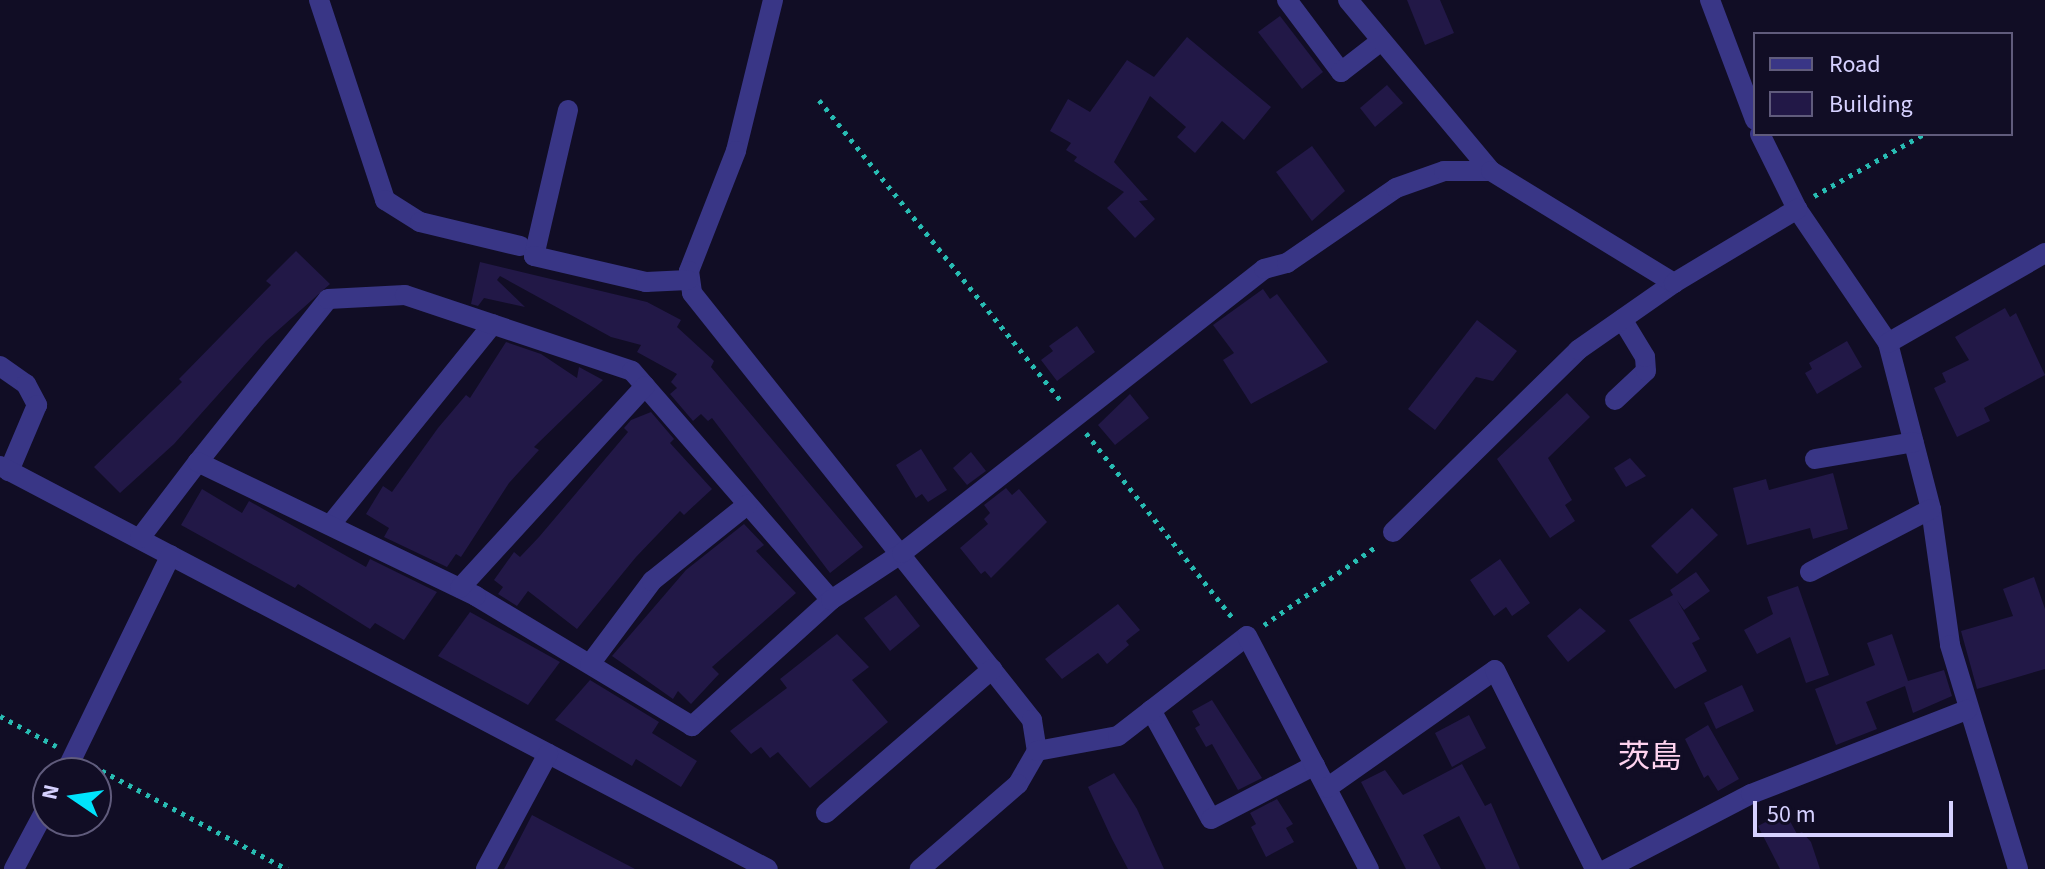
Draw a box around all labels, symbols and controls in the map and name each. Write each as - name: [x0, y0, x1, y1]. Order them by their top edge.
- legend: [1753, 32, 2013, 136]
- text: Road: [1829, 47, 1881, 82]
- text: Building: [1829, 87, 1913, 122]
- district label: 茨島: [1618, 738, 1682, 776]
- north arrow: [32, 757, 112, 837]
- text: N: [33, 781, 68, 803]
- scale bar: [1757, 785, 1957, 835]
- text: 50 m: [1767, 797, 1816, 832]

